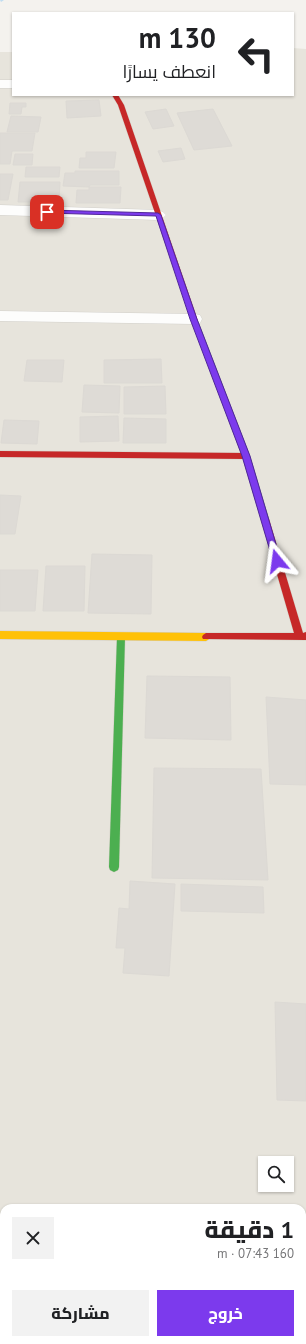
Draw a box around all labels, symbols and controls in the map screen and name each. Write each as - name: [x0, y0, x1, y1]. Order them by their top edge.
- text: 130 m: [139, 19, 216, 56]
- icon: left: [230, 28, 282, 80]
- text: انعطف يسارًا: [122, 60, 216, 83]
- pin: [30, 195, 64, 229]
- icon: arrive: [36, 201, 58, 223]
- position arrow: [256, 540, 298, 582]
- map controls: [258, 1156, 294, 1192]
- button: search: [258, 1156, 294, 1192]
- text: 1 دقيقة: [205, 1214, 294, 1245]
- button: close: [12, 1217, 54, 1259]
- text: 160 m · 07:43: [217, 1245, 294, 1262]
- button: مشاركة: [12, 1290, 149, 1336]
- button: خروج: [157, 1290, 294, 1336]

